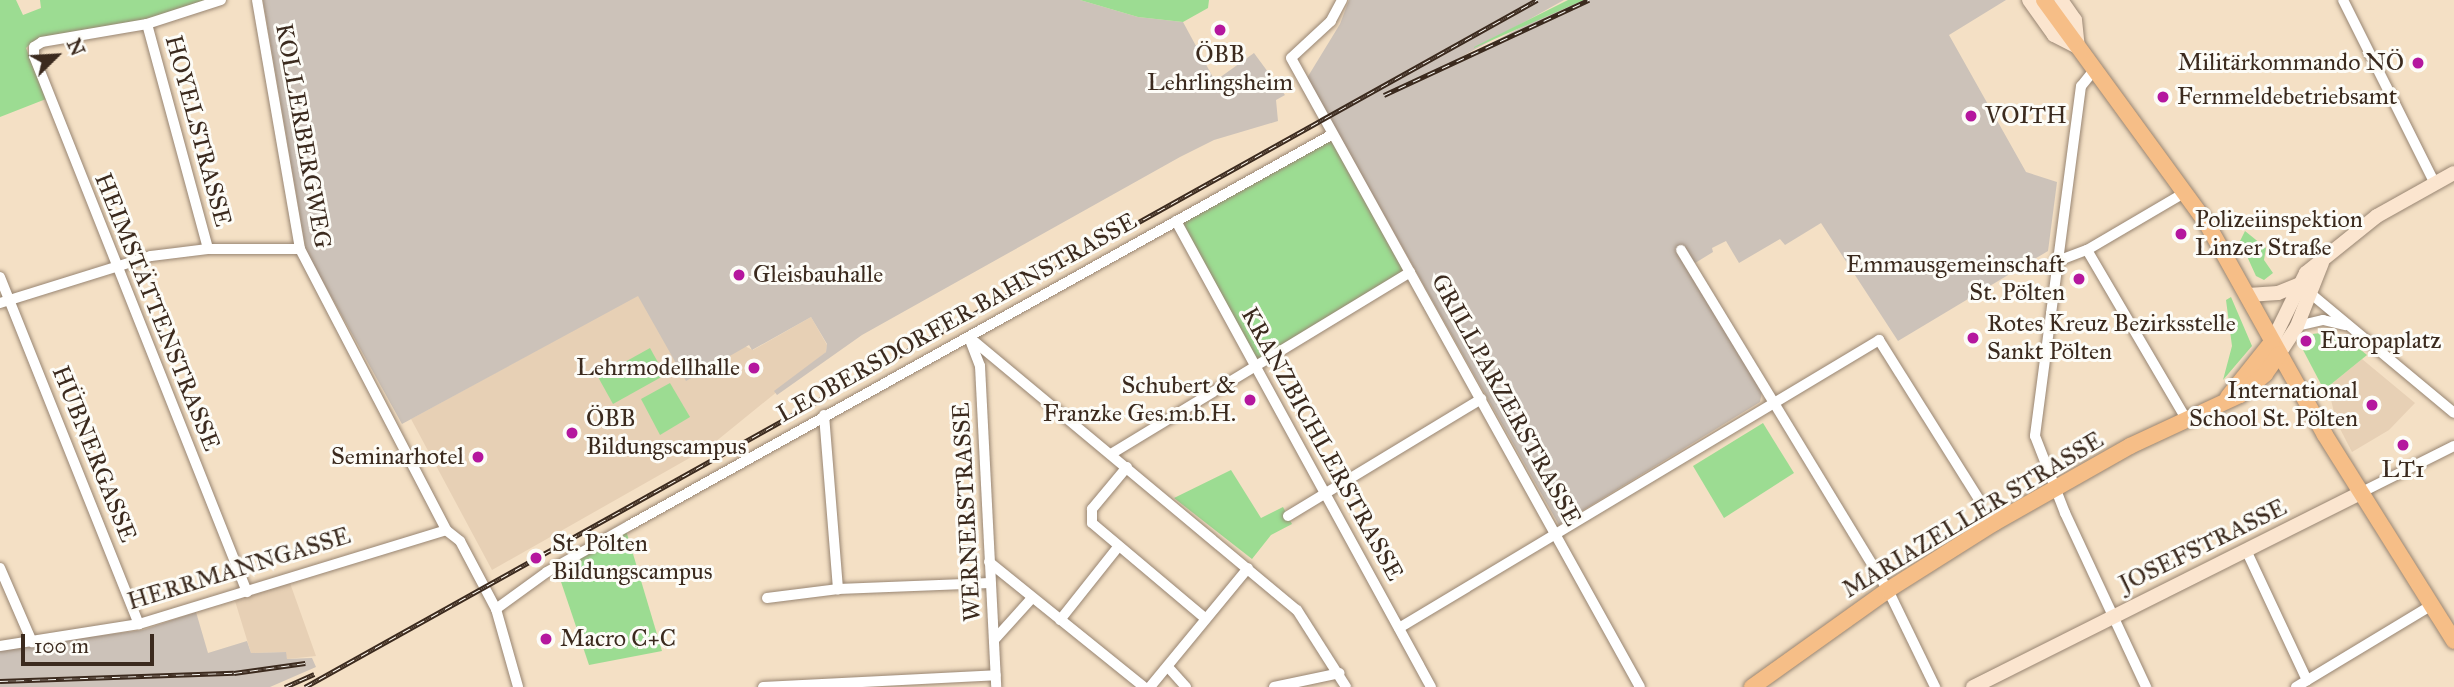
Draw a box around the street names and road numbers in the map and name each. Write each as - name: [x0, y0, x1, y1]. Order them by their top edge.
- street label: KOLLERBERGWEG: [269, 21, 337, 251]
- street label: HOYELSTRASSE: [159, 32, 237, 230]
- street label: HEIMSTÄTTENSTRASSE: [88, 169, 226, 455]
- street label: LEOBERSDORFER BAHNSTRASSE: [772, 207, 1142, 429]
- street label: GRILLPARZERSTRASSE: [1425, 269, 1587, 531]
- street label: KRANZBICHLERSTRASSE: [1235, 302, 1409, 586]
- street label: HÜBNERGASSE: [45, 362, 143, 546]
- street label: WERNERSTRASSE: [947, 402, 987, 622]
- street label: MARIAZELLER STRASSE: [1837, 426, 2109, 604]
- street label: JOSEFSTRASSE: [2115, 493, 2291, 599]
- street label: HERRMANNGASSE: [124, 521, 354, 617]

